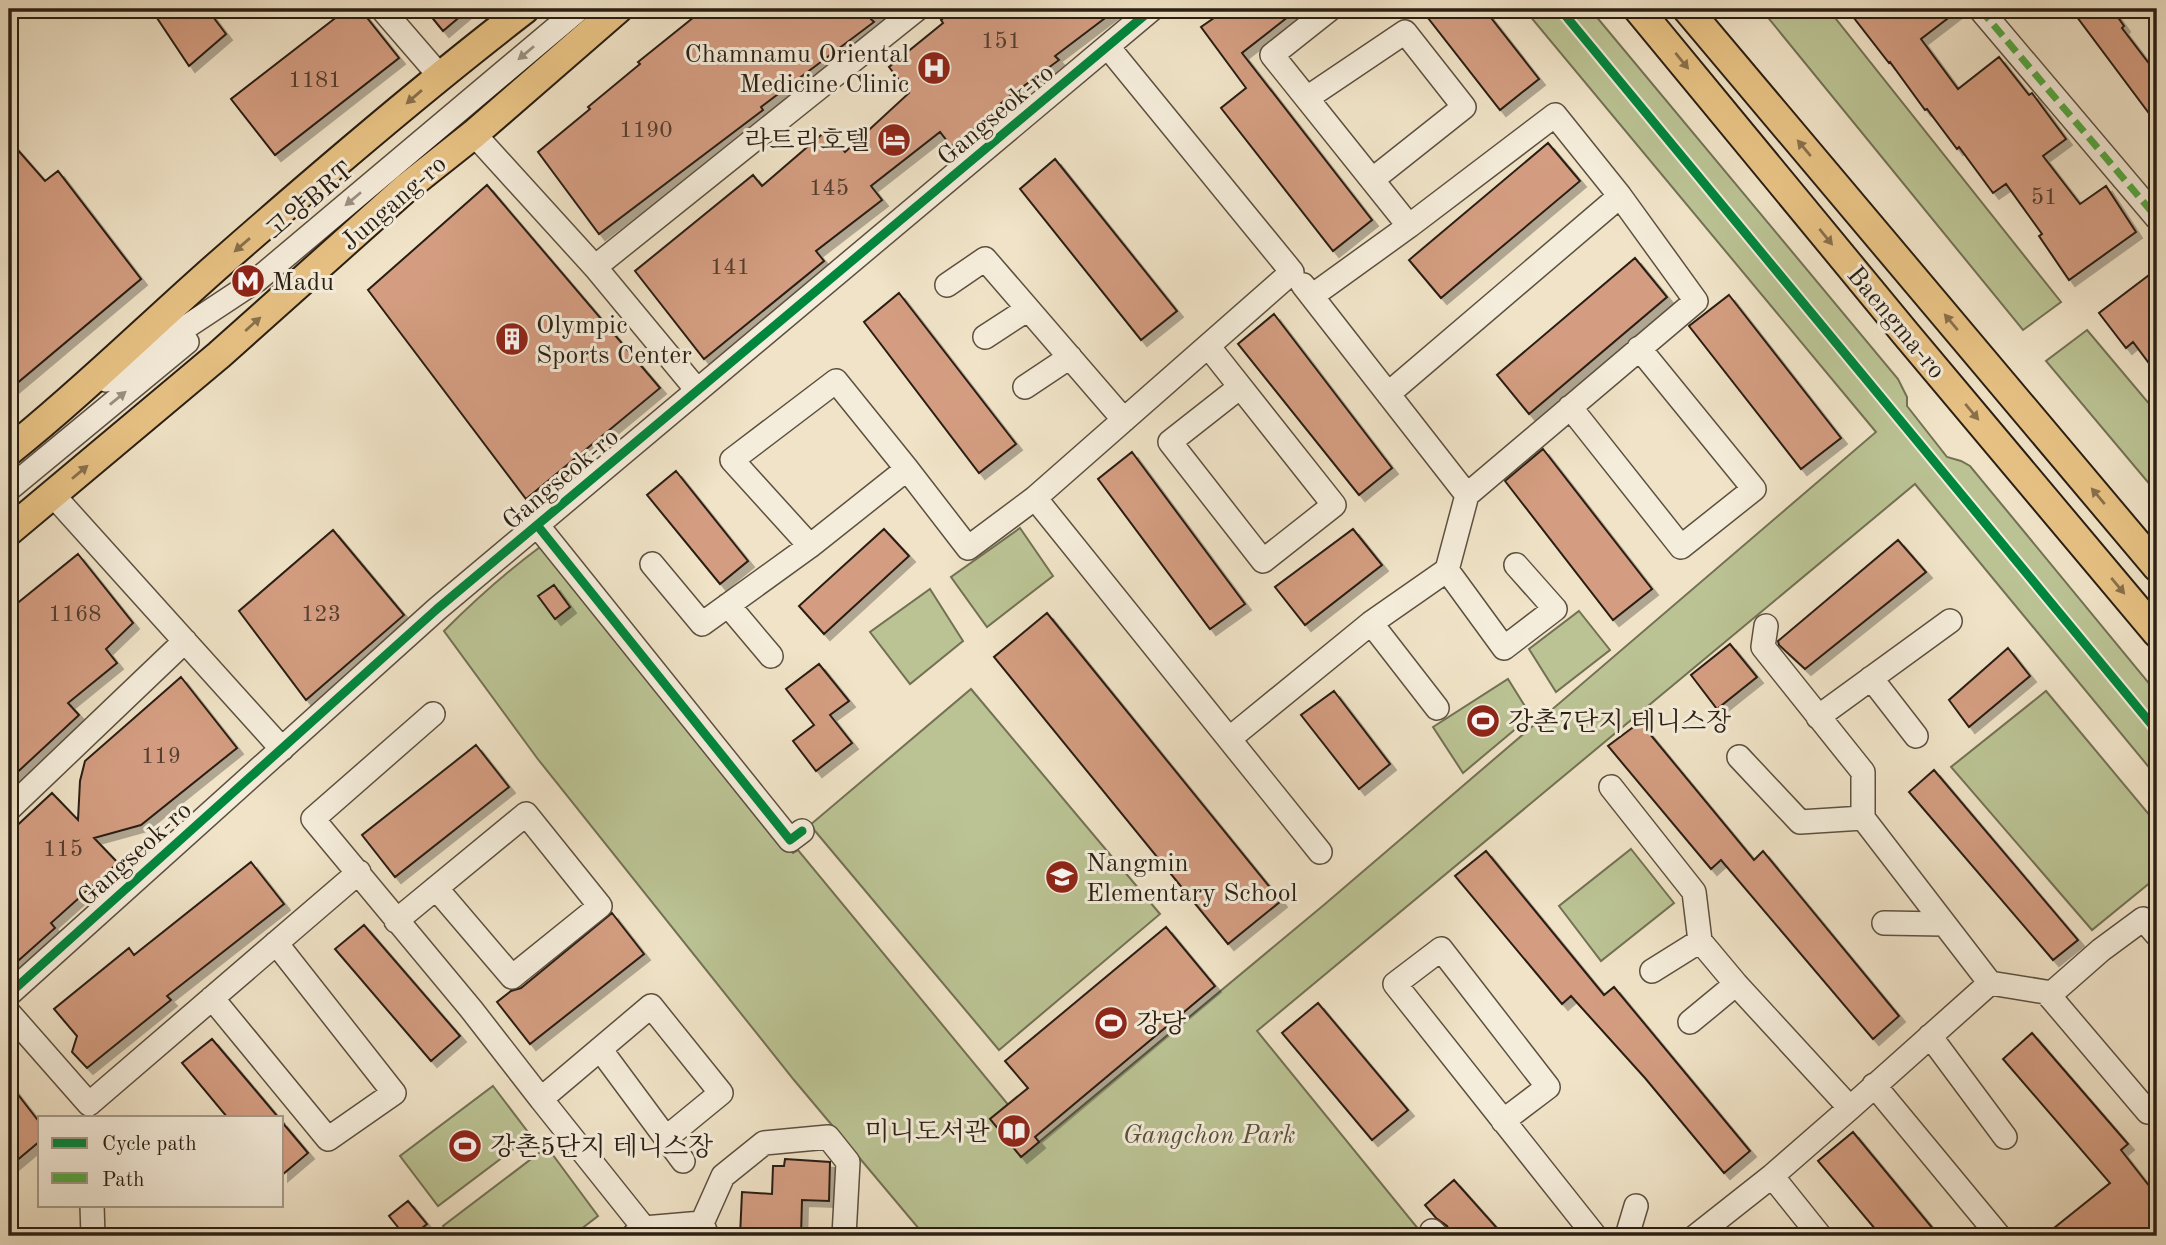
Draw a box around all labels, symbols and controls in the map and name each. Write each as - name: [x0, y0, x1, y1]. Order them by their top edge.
- house number: 151: [981, 30, 1021, 53]
- place label: Chamnamu Oriental Medicine Clinic: [684, 42, 909, 98]
- one-way arrow: [518, 45, 535, 60]
- hospital icon: Chamnamu Oriental Medicine Clinic: [915, 49, 953, 87]
- one-way arrow: [1674, 53, 1689, 70]
- street label: Gangseok-ro: [933, 60, 1059, 171]
- house number: 1181: [288, 69, 342, 92]
- one-way arrow: [405, 89, 423, 105]
- house number: 1190: [619, 119, 673, 142]
- hotel icon: 라트리호텔: [875, 121, 913, 159]
- place label: 라트리호텔: [744, 127, 870, 155]
- one-way arrow: [1797, 139, 1812, 157]
- street label: Jungang-ro: [337, 151, 452, 256]
- street label: 고양BRT: [260, 156, 359, 245]
- house number: 145: [809, 177, 849, 200]
- house number: 51: [2031, 186, 2057, 209]
- one-way arrow: [344, 191, 361, 206]
- one-way arrow: [1819, 228, 1834, 246]
- one-way arrow: [233, 237, 250, 252]
- house number: 141: [710, 256, 750, 279]
- metro station icon: Madu: [229, 262, 267, 300]
- street label: Baengma-ro: [1841, 262, 1950, 384]
- place label: Madu: [272, 270, 334, 296]
- place label: Olympic Sports Center: [536, 313, 692, 369]
- one-way arrow: [1944, 313, 1959, 330]
- one-way arrow: [245, 317, 262, 332]
- building icon: Olympic Sports Center: [493, 320, 531, 358]
- one-way arrow: [108, 391, 126, 406]
- one-way arrow: [1964, 403, 1980, 421]
- street label: Gangseok-ro: [498, 424, 624, 535]
- one-way arrow: [72, 465, 89, 480]
- one-way arrow: [2090, 487, 2105, 505]
- one-way arrow: [2110, 578, 2125, 595]
- house number: 1168: [48, 603, 102, 626]
- house number: 123: [301, 603, 341, 626]
- sports icon: 강촌7단지 테니스장: [1464, 702, 1502, 740]
- place label: 강촌7단지 테니스장: [1508, 708, 1731, 736]
- house number: 119: [141, 745, 181, 768]
- street label: Gangseok-ro: [74, 797, 197, 912]
- house number: 115: [43, 838, 83, 861]
- place label: Nangmin Elementary School: [1086, 851, 1298, 907]
- school or university icon: Nangmin Elementary School: [1043, 858, 1081, 896]
- sports icon: 강당: [1092, 1004, 1130, 1042]
- place label: 강당: [1136, 1010, 1186, 1038]
- library icon: 미니도서관: [995, 1112, 1033, 1150]
- legend: [38, 1116, 284, 1206]
- place label: 미니도서관: [864, 1118, 990, 1146]
- park label: Gangchon Park: [1123, 1123, 1295, 1149]
- sports icon: 강촌5단지 테니스장: [446, 1127, 484, 1165]
- place label: 강촌5단지 테니스장: [490, 1133, 713, 1161]
- text: Cycle path: [102, 1134, 197, 1155]
- text: Path: [102, 1170, 145, 1191]

